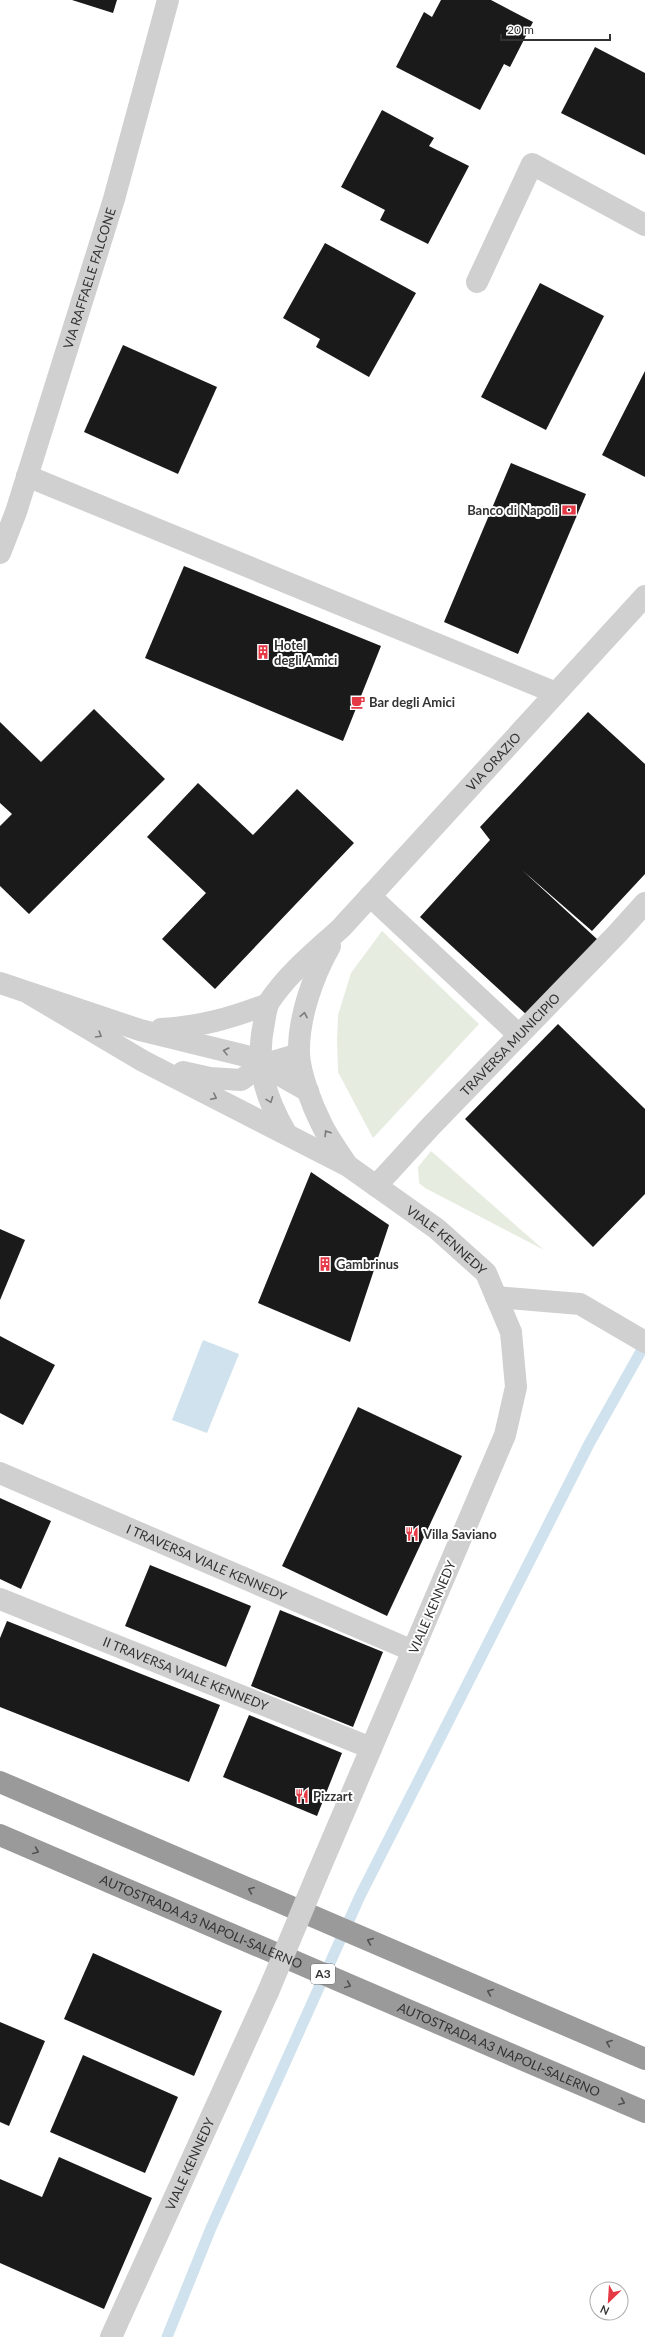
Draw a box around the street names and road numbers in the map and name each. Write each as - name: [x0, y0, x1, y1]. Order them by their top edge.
- street label: VIA RAFFAELE FALCONE: [60, 206, 119, 351]
- street label: VIA ORAZIO: [463, 729, 524, 794]
- street label: TRAVERSA MUNICIPIO: [457, 990, 563, 1099]
- street label: VIALE KENNEDY: [403, 1202, 491, 1278]
- street label: I TRAVERSA VIALE KENNEDY: [124, 1520, 290, 1604]
- street label: VIALE KENNEDY: [405, 1557, 459, 1656]
- street label: II TRAVERSA VIALE KENNEDY: [101, 1633, 271, 1714]
- street label: AUTOSTRADA A3 NAPOLI-SALERNO: [98, 1871, 305, 1972]
- road number: A3: [311, 1964, 335, 1984]
- street label: AUTOSTRADA A3 NAPOLI-SALERNO: [395, 1999, 603, 2100]
- street label: VIALE KENNEDY: [162, 2115, 218, 2213]

